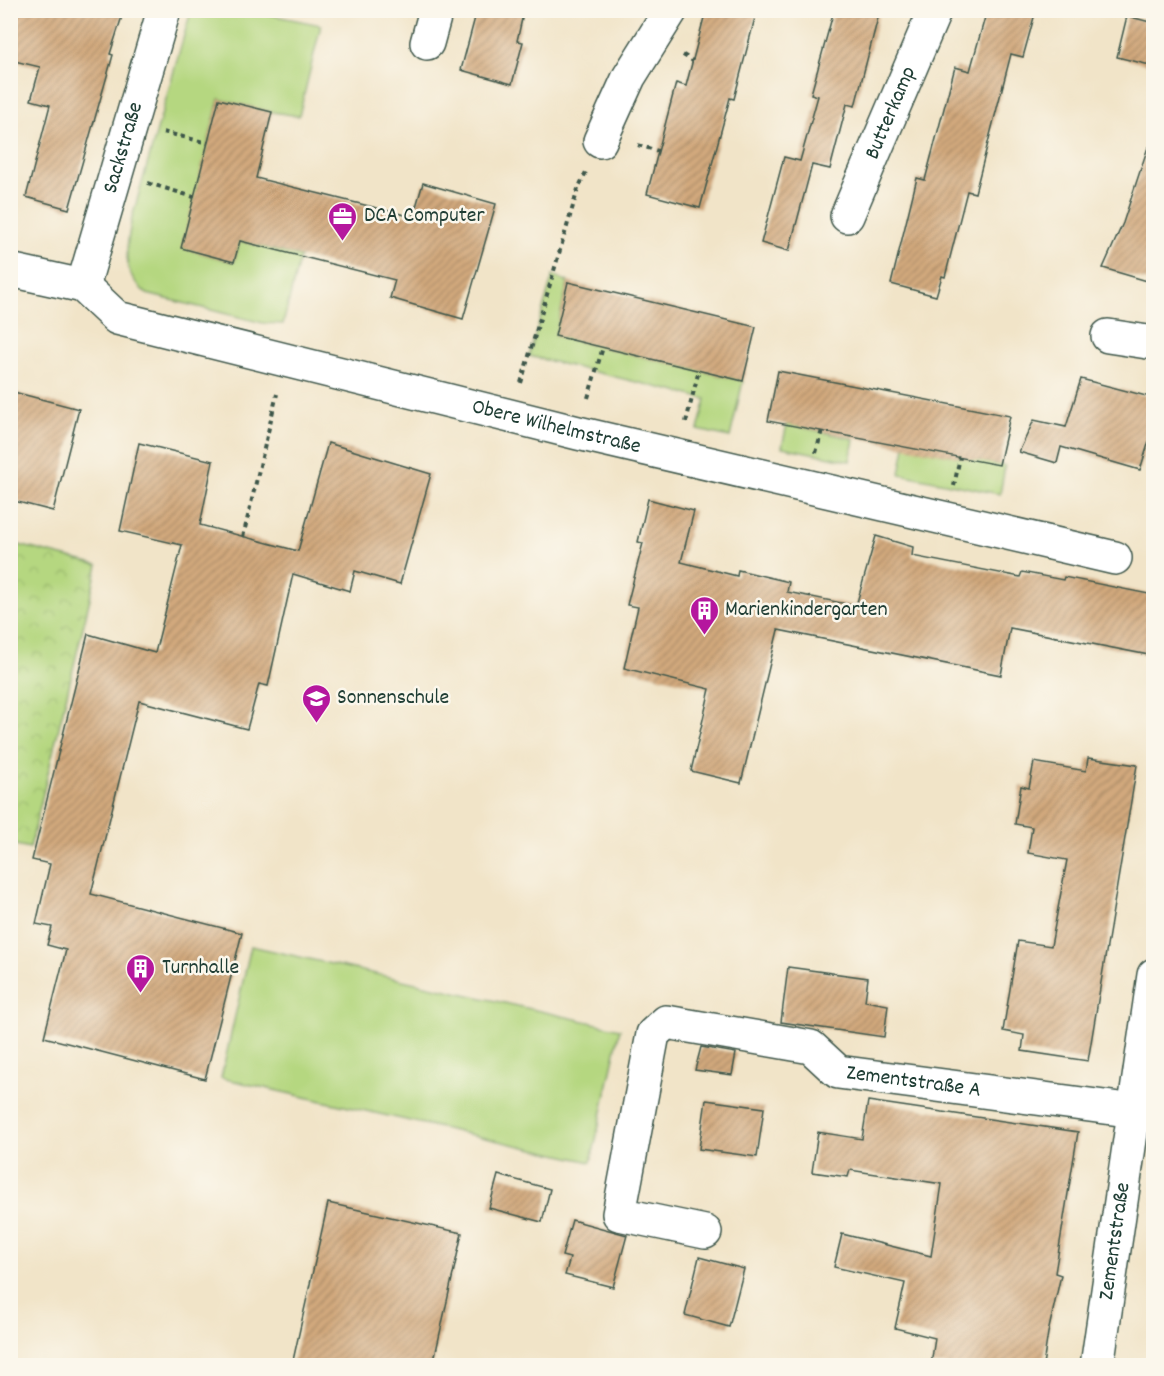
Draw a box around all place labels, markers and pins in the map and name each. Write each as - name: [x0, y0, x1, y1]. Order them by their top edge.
- office icon: DCA Computer: [327, 200, 359, 242]
- place label: DCA Computer: [364, 201, 485, 232]
- building icon: Marienkindergarten: [688, 594, 720, 636]
- place label: Marienkindergarten: [725, 595, 888, 626]
- school or university icon: Sonnenschule: [300, 682, 332, 724]
- place label: Sonnenschule: [337, 683, 449, 714]
- building icon: Turnhalle: [125, 952, 157, 994]
- place label: Turnhalle: [162, 953, 239, 984]

